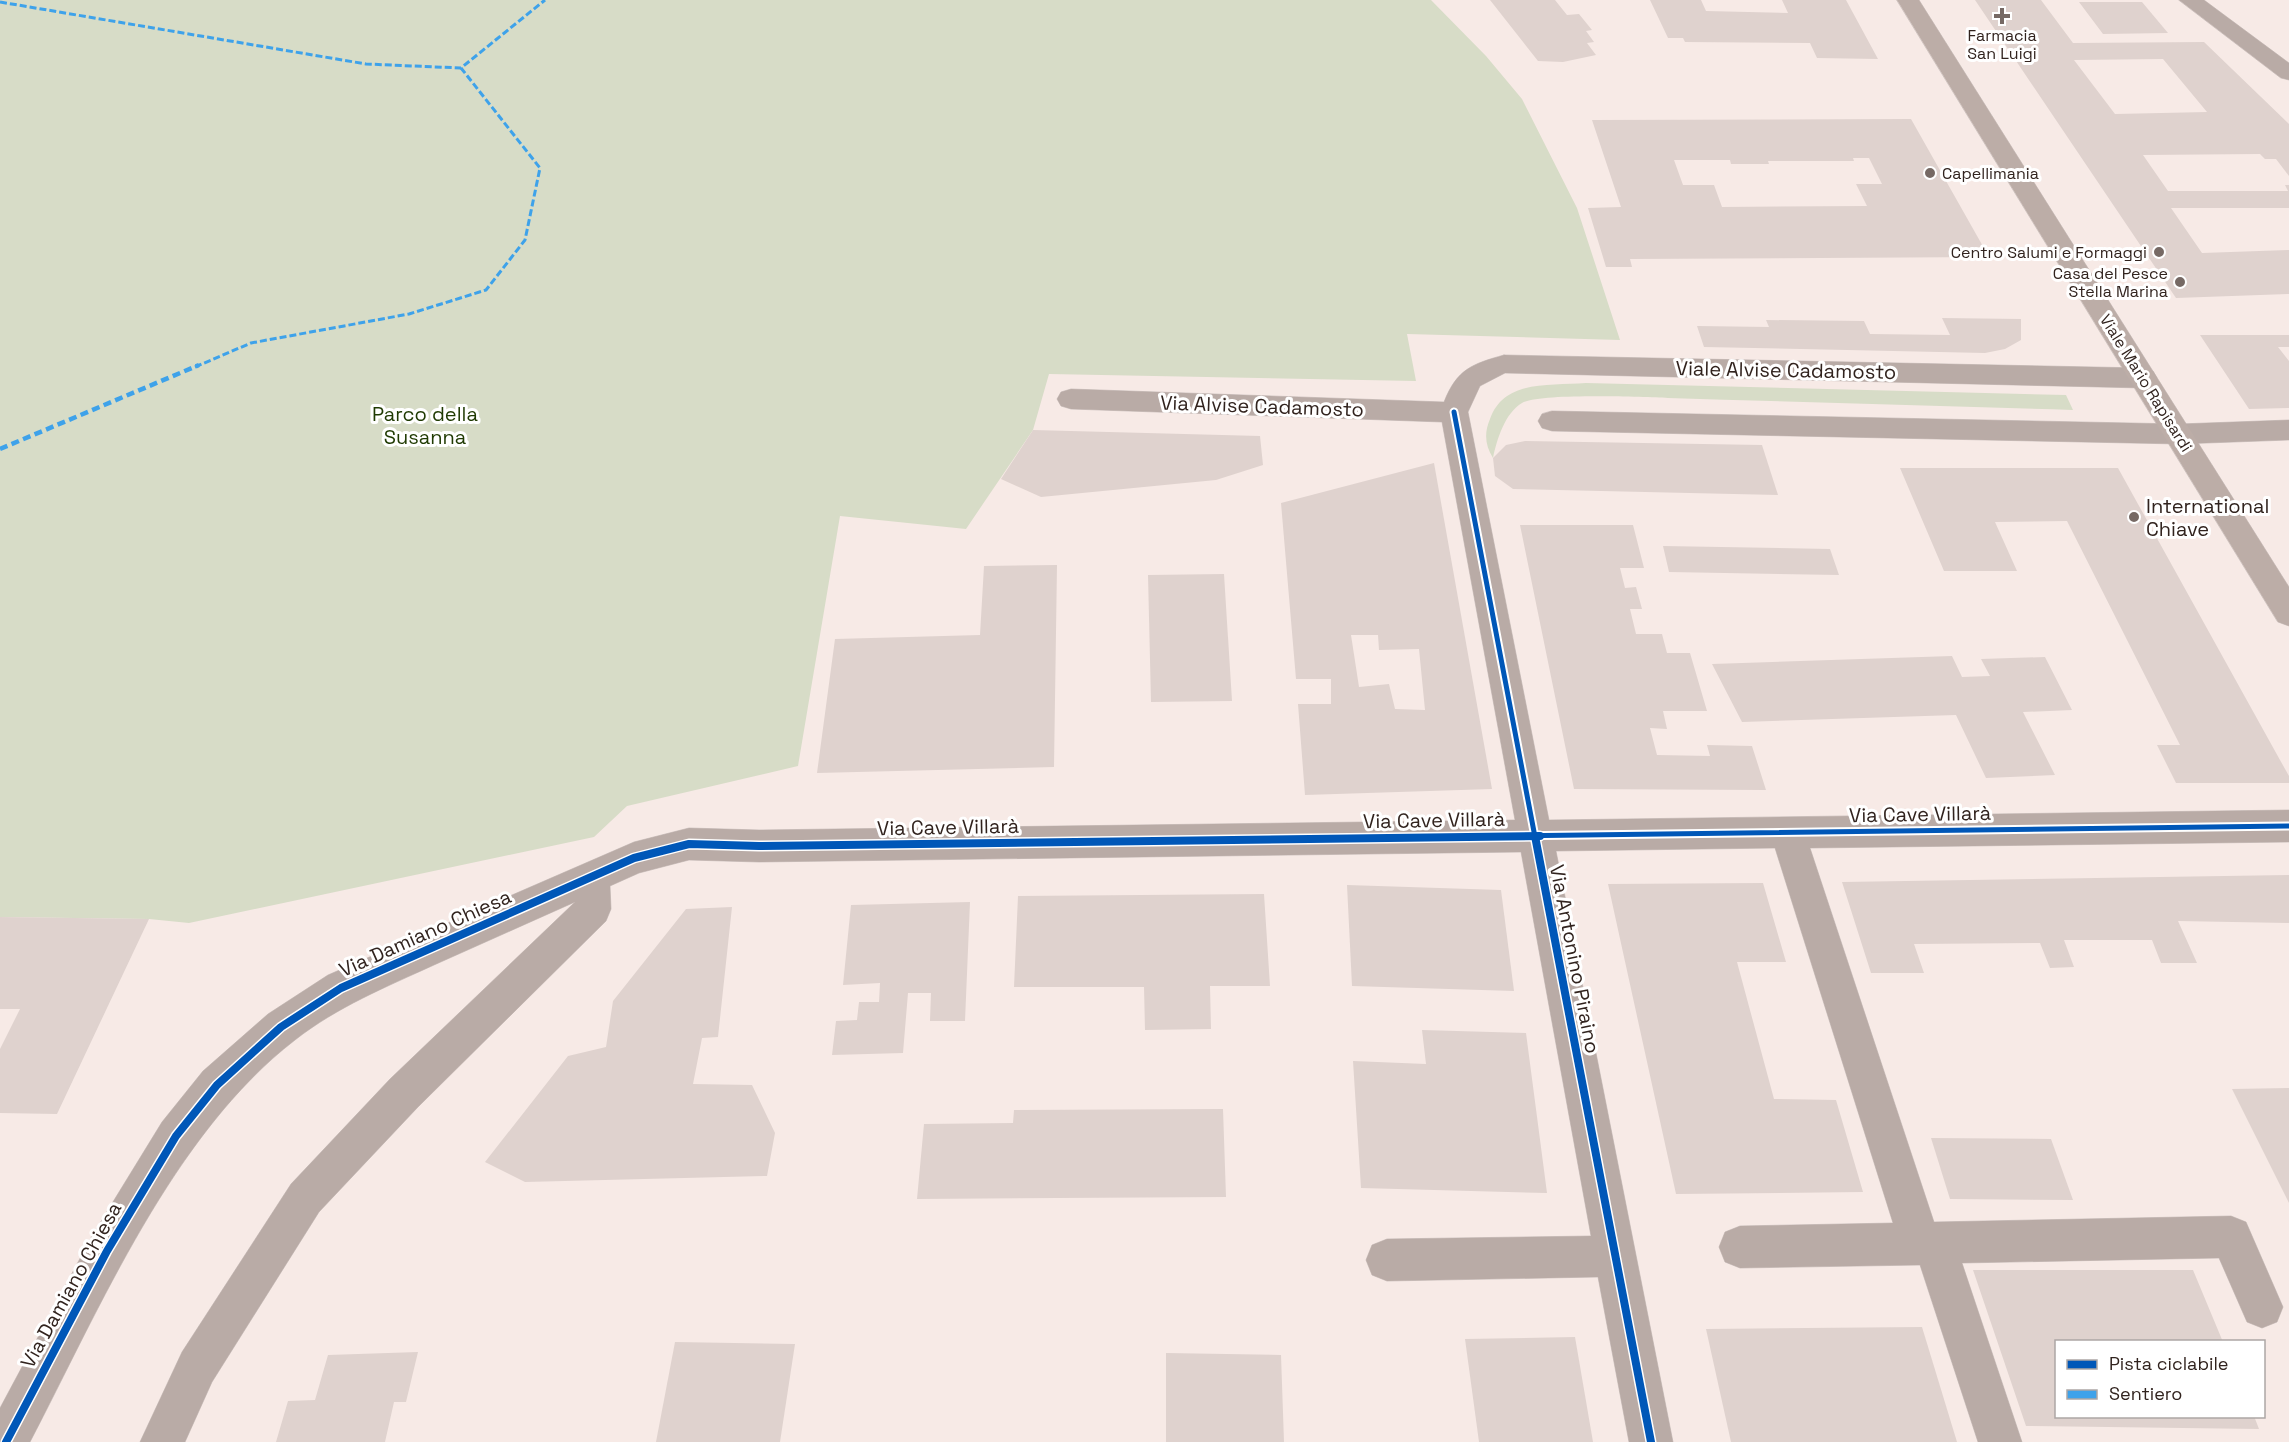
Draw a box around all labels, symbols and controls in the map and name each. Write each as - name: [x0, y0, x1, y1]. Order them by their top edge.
- marker: Farmacia San Luigi: [1995, 9, 2009, 23]
- place label: Farmacia San Luigi: [1967, 25, 2037, 64]
- place label: Capellimania: [1942, 163, 2039, 184]
- marker: Capellimania: [1923, 166, 1937, 180]
- place label: Centro Salumi e Formaggi: [1951, 242, 2147, 263]
- marker: Centro Salumi e Formaggi: [2152, 245, 2166, 259]
- place label: Casa del Pesce Stella Marina: [2053, 263, 2168, 302]
- marker: Casa del Pesce Stella Marina: [2173, 275, 2187, 289]
- street label: Viale Mario Rapisardi: [2095, 310, 2197, 456]
- street label: Viale Alvise Cadamosto: [1675, 355, 1897, 385]
- street label: Via Alvise Cadamosto: [1160, 389, 1364, 423]
- park label: Parco della Susanna: [372, 401, 478, 450]
- place label: International Chiave: [2146, 493, 2269, 542]
- marker: International Chiave: [2127, 510, 2141, 524]
- street label: Via Cave Villarà: [1849, 800, 1991, 828]
- street label: Via Cave Villarà: [1363, 806, 1505, 834]
- street label: Via Cave Villarà: [877, 813, 1019, 841]
- street label: Via Antonino Piraino: [1544, 863, 1606, 1055]
- street label: Via Damiano Chiesa: [335, 883, 515, 983]
- street label: Via Damiano Chiesa: [15, 1197, 127, 1373]
- legend: [2055, 1340, 2265, 1418]
- text: Pista ciclabile: [2109, 1352, 2228, 1375]
- text: Sentiero: [2109, 1382, 2182, 1405]

